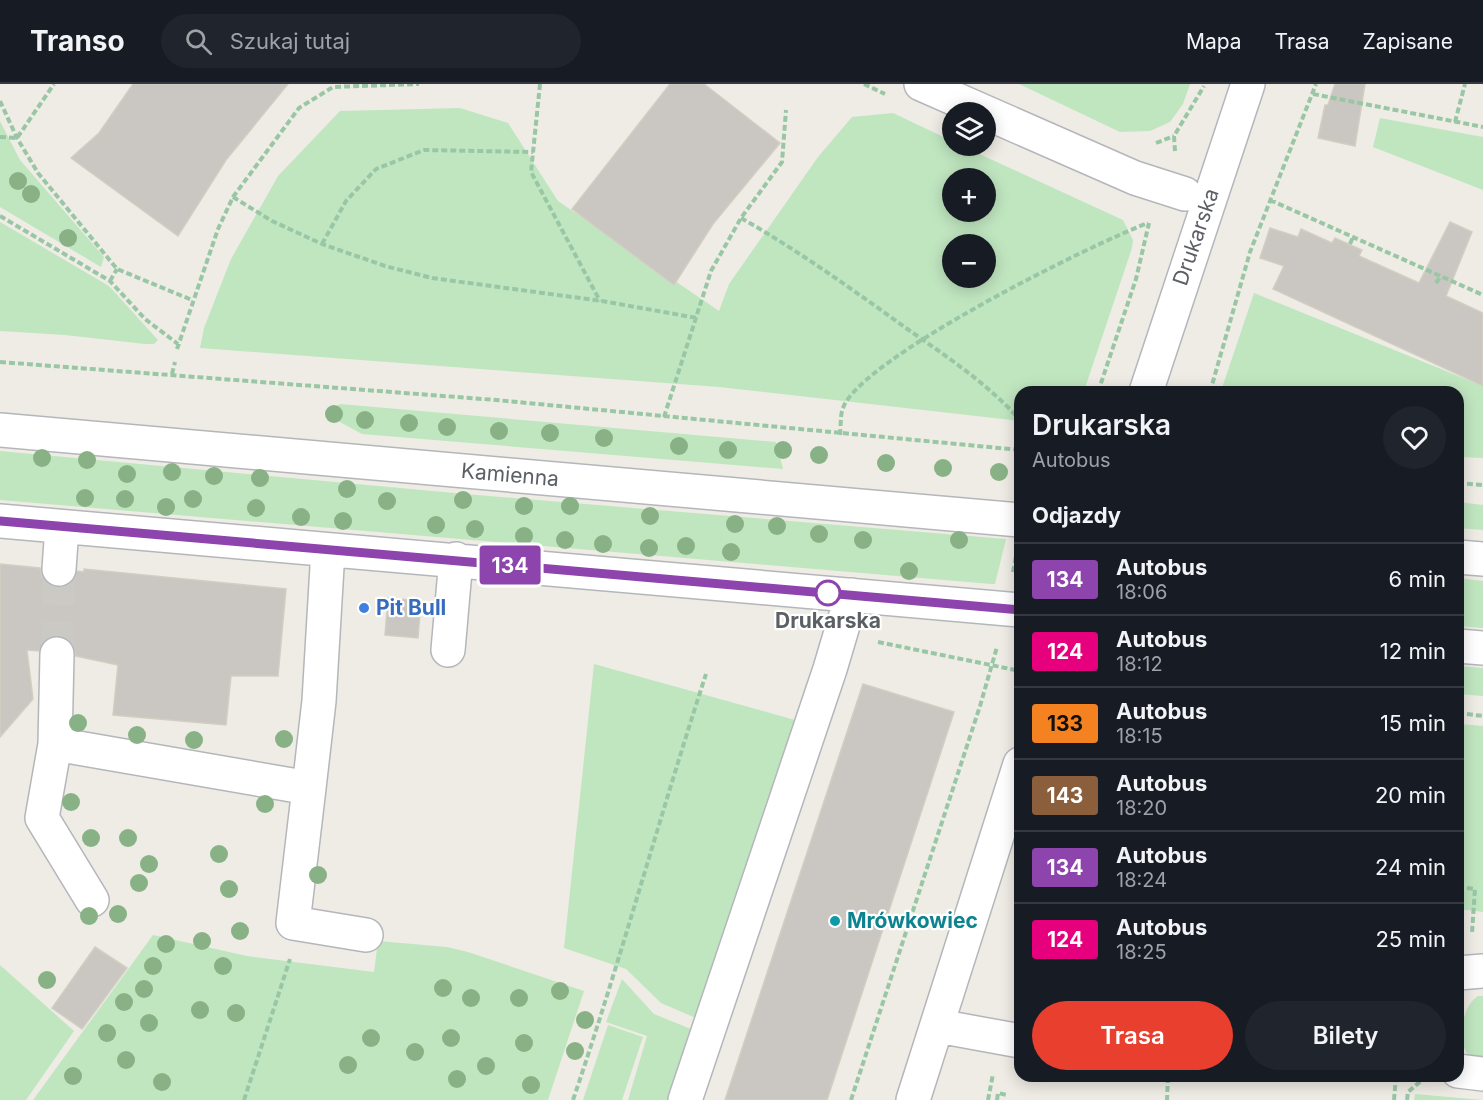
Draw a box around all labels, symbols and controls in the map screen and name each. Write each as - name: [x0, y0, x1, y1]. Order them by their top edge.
- search box: [161, 14, 581, 68]
- text: Transo: [30, 24, 125, 58]
- icon: search: [182, 25, 215, 58]
- text: Szukaj tutaj: [230, 28, 350, 54]
- text: Mapa: [1186, 29, 1242, 54]
- text: Trasa: [1275, 29, 1330, 54]
- text: Zapisane: [1363, 29, 1453, 54]
- map controls: [942, 102, 996, 288]
- button: layers: [942, 102, 996, 156]
- button: +: [942, 168, 996, 222]
- street label: Drukarska: [1167, 185, 1224, 289]
- button: −: [942, 234, 996, 288]
- button: heart: [1383, 406, 1446, 469]
- text: Drukarska: [1032, 408, 1171, 442]
- text: Autobus: [1032, 448, 1111, 472]
- street label: Kamienna: [460, 458, 560, 491]
- text: Odjazdy: [1032, 502, 1121, 528]
- line badge: 134: [476, 546, 544, 584]
- text: 134: [492, 553, 528, 578]
- text: Autobus: [1116, 554, 1207, 580]
- text: 6 min: [1389, 566, 1446, 592]
- text: 134: [1047, 567, 1083, 592]
- marker: Drukarska: [815, 580, 841, 606]
- text: 18:06: [1116, 580, 1167, 604]
- place label: Pit Bull: [376, 595, 446, 620]
- marker: Pit Bull: [357, 601, 371, 615]
- place label: Drukarska: [775, 608, 881, 633]
- text: Autobus: [1116, 626, 1207, 652]
- text: 12 min: [1380, 638, 1446, 664]
- text: 124: [1047, 639, 1083, 664]
- text: 18:12: [1116, 652, 1163, 676]
- text: Autobus: [1116, 698, 1207, 724]
- text: 15 min: [1380, 710, 1446, 736]
- text: 133: [1047, 711, 1083, 736]
- text: 18:15: [1116, 724, 1163, 748]
- text: Autobus: [1116, 770, 1207, 796]
- text: 20 min: [1375, 782, 1446, 808]
- text: 143: [1047, 783, 1083, 808]
- text: 18:20: [1116, 796, 1167, 820]
- text: Autobus: [1116, 842, 1207, 868]
- text: 24 min: [1375, 854, 1446, 880]
- text: 134: [1047, 855, 1083, 880]
- text: 18:24: [1116, 868, 1167, 892]
- place label: Mrówkowiec: [847, 908, 978, 933]
- marker: Mrówkowiec: [828, 914, 842, 928]
- text: Autobus: [1116, 914, 1207, 940]
- text: 25 min: [1375, 926, 1446, 952]
- text: 124: [1047, 927, 1083, 952]
- text: 18:25: [1116, 940, 1167, 964]
- button: Trasa: [1032, 1001, 1233, 1070]
- button: Bilety: [1245, 1001, 1446, 1070]

